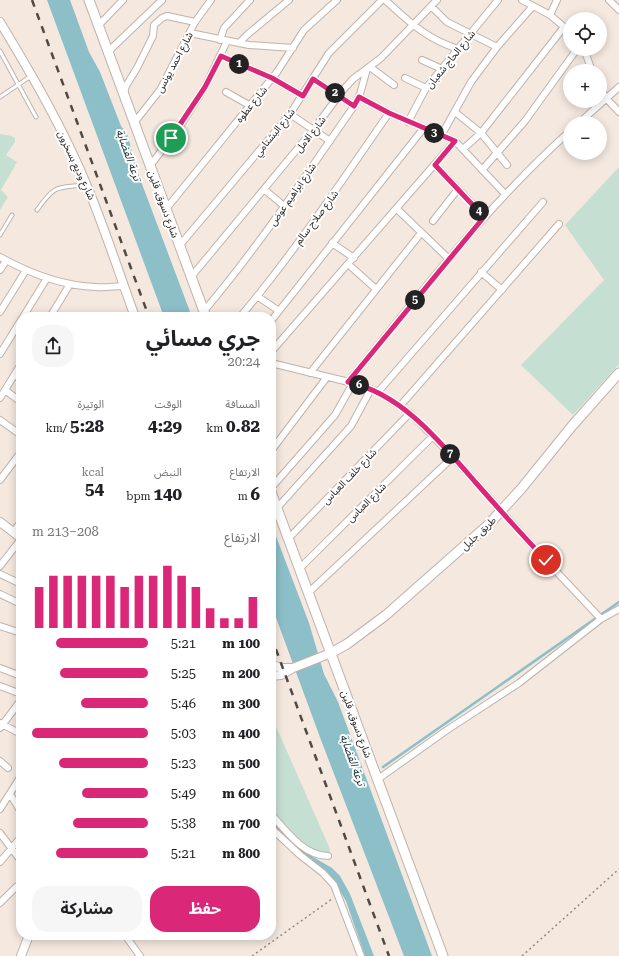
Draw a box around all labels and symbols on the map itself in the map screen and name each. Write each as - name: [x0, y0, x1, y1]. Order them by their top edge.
- street label: شارع الحاج شعبان: [424, 28, 479, 92]
- street label: شارع احمد يونس: [154, 30, 197, 95]
- pin: 1: [229, 54, 249, 74]
- pin: 2: [325, 83, 345, 103]
- street label: شارع عطوه: [234, 84, 271, 126]
- street label: شارع البشتامي: [252, 106, 299, 160]
- street label: شارع الامل: [293, 114, 330, 156]
- pin: [154, 121, 188, 155]
- pin: 3: [424, 123, 444, 143]
- water label: ترعة القضابة: [113, 128, 144, 184]
- street label: شارع وديع بسخرون: [54, 129, 97, 202]
- street label: شارع ابراهيم عوض: [267, 161, 320, 229]
- street label: شارع دسوق, قلين: [144, 169, 181, 240]
- street label: شارع صلاح سالم: [292, 188, 342, 248]
- pin: 4: [469, 201, 489, 221]
- pin: 5: [405, 290, 425, 310]
- pin: 6: [349, 375, 369, 395]
- pin: 7: [440, 444, 460, 464]
- street label: شارع خلف العباس: [320, 446, 380, 508]
- street label: شارع العباس: [345, 480, 390, 526]
- street label: طريق جليل: [459, 514, 499, 553]
- pin: [529, 543, 563, 577]
- street label: شارع دسوق, قلين: [337, 689, 374, 760]
- water label: ترعة القضابة: [337, 733, 368, 789]

